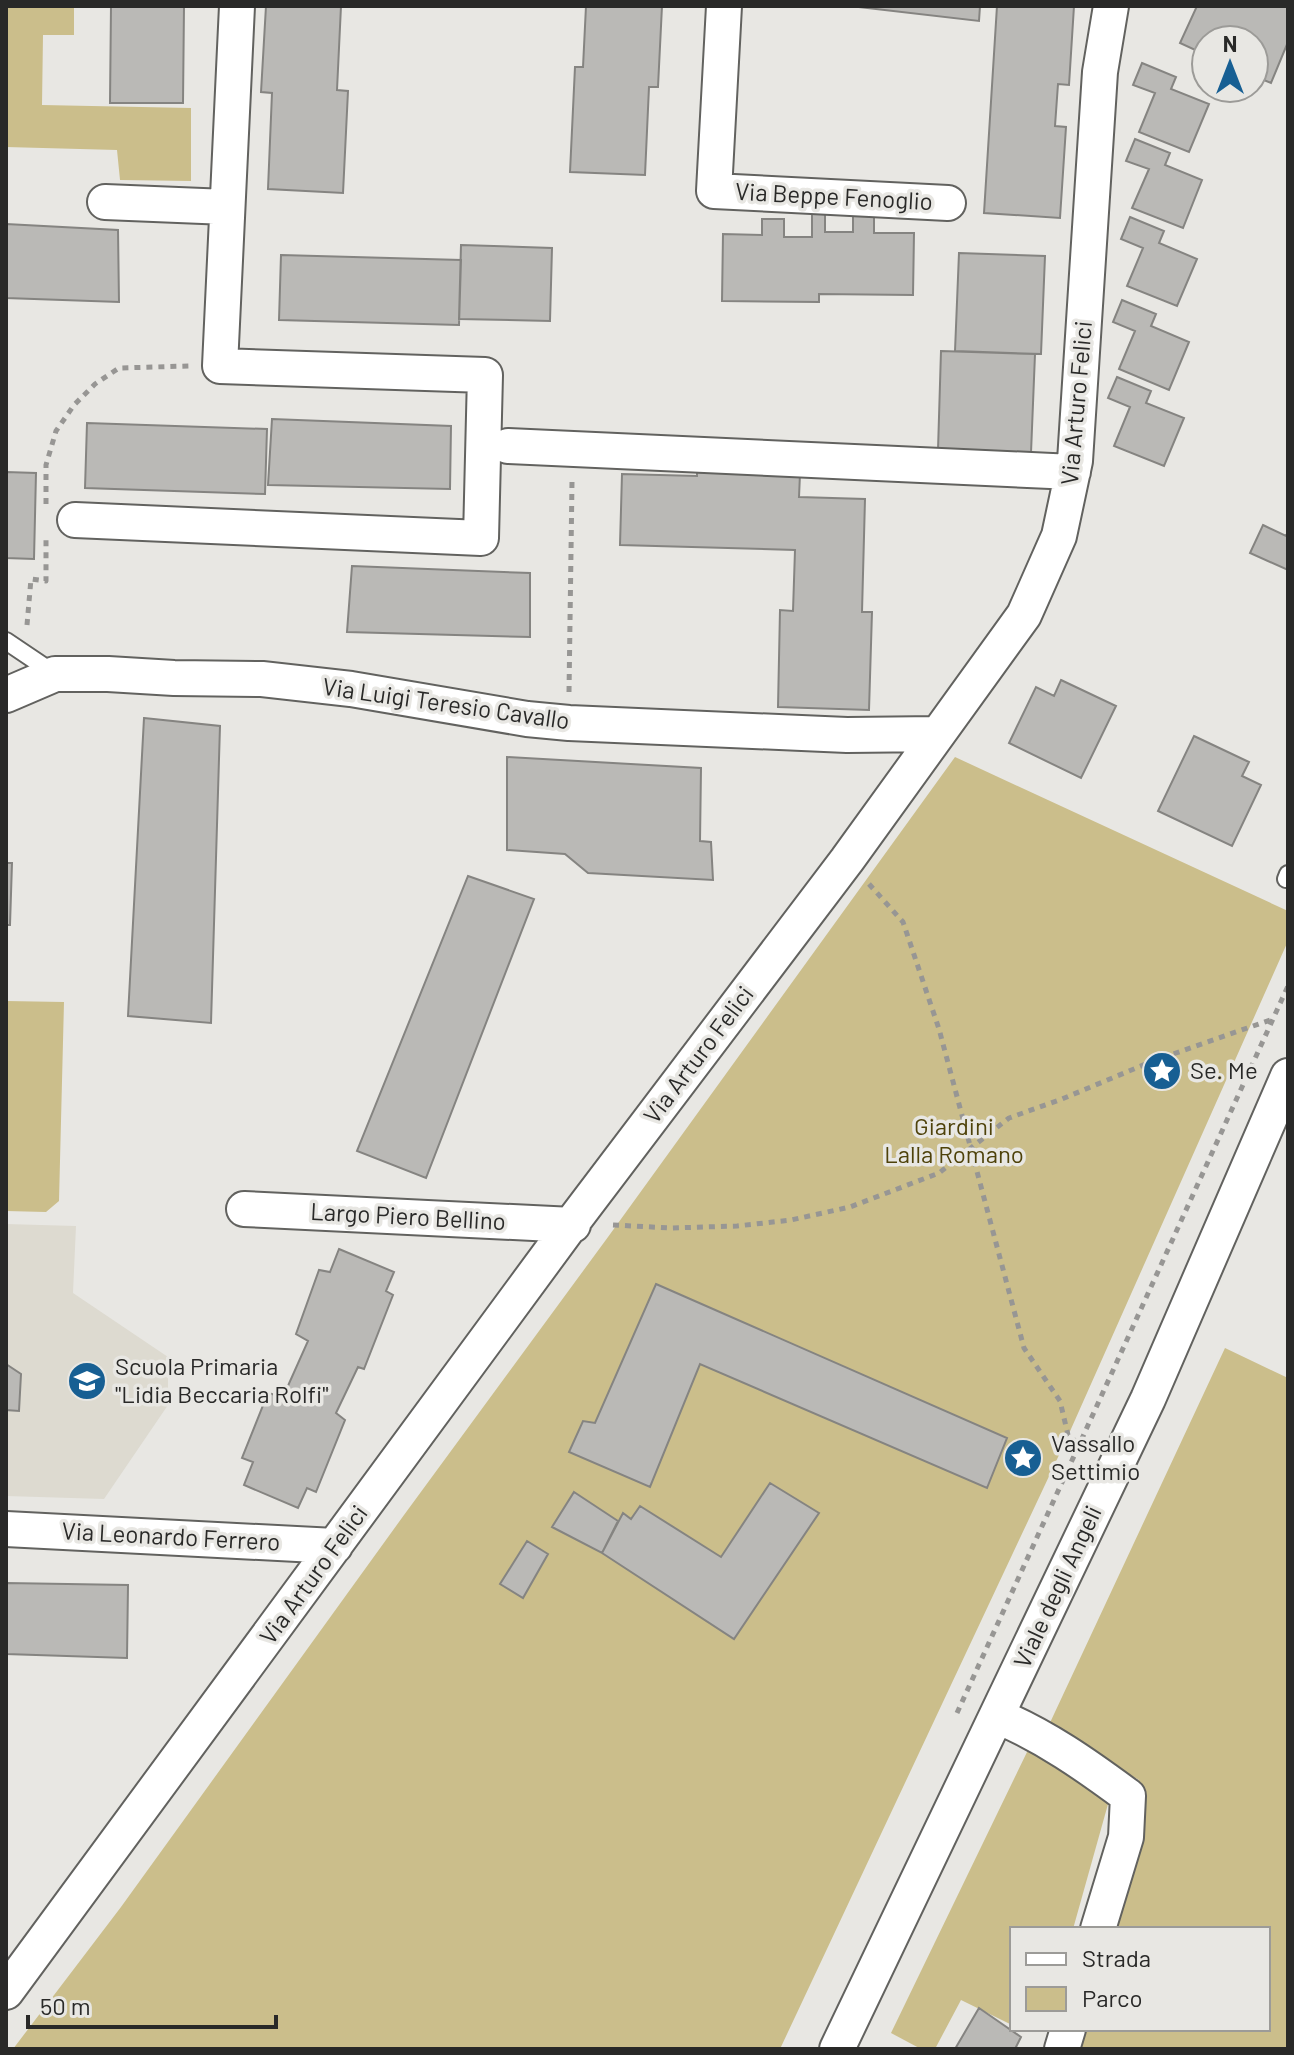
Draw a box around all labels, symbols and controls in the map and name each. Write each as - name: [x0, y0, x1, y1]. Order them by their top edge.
- north arrow: [1190, 24, 1270, 104]
- text: N: [1223, 30, 1237, 56]
- street label: Via Beppe Fenoglio: [734, 176, 934, 215]
- street label: Via Arturo Felici: [1054, 320, 1097, 486]
- street label: Via Luigi Teresio Cavallo: [321, 671, 572, 734]
- street label: Via Arturo Felici: [637, 980, 759, 1129]
- place icon: Se. Me: [1141, 1050, 1183, 1092]
- place label: Se. Me: [1190, 1055, 1258, 1084]
- park label: Giardini Lalla Romano: [884, 1111, 1024, 1168]
- street label: Largo Piero Bellino: [310, 1196, 506, 1235]
- place label: Scuola Primaria "Lidia Beccaria Rolfi": [115, 1351, 328, 1408]
- school or university icon: Scuola Primaria "Lidia Beccaria Rolfi": [66, 1360, 108, 1402]
- place label: Vassallo Settimio: [1051, 1428, 1140, 1485]
- place icon: Vassallo Settimio: [1002, 1437, 1044, 1479]
- street label: Via Arturo Felici: [253, 1499, 373, 1649]
- street label: Viale degli Angeli: [1006, 1501, 1107, 1672]
- street label: Via Leonardo Ferrero: [61, 1515, 281, 1556]
- legend: [1010, 1927, 1270, 2031]
- text: Strada: [1082, 1943, 1151, 1972]
- scale bar: [28, 1979, 276, 2029]
- text: Parco: [1082, 1983, 1143, 2012]
- text: 50 m: [40, 1991, 91, 2020]

